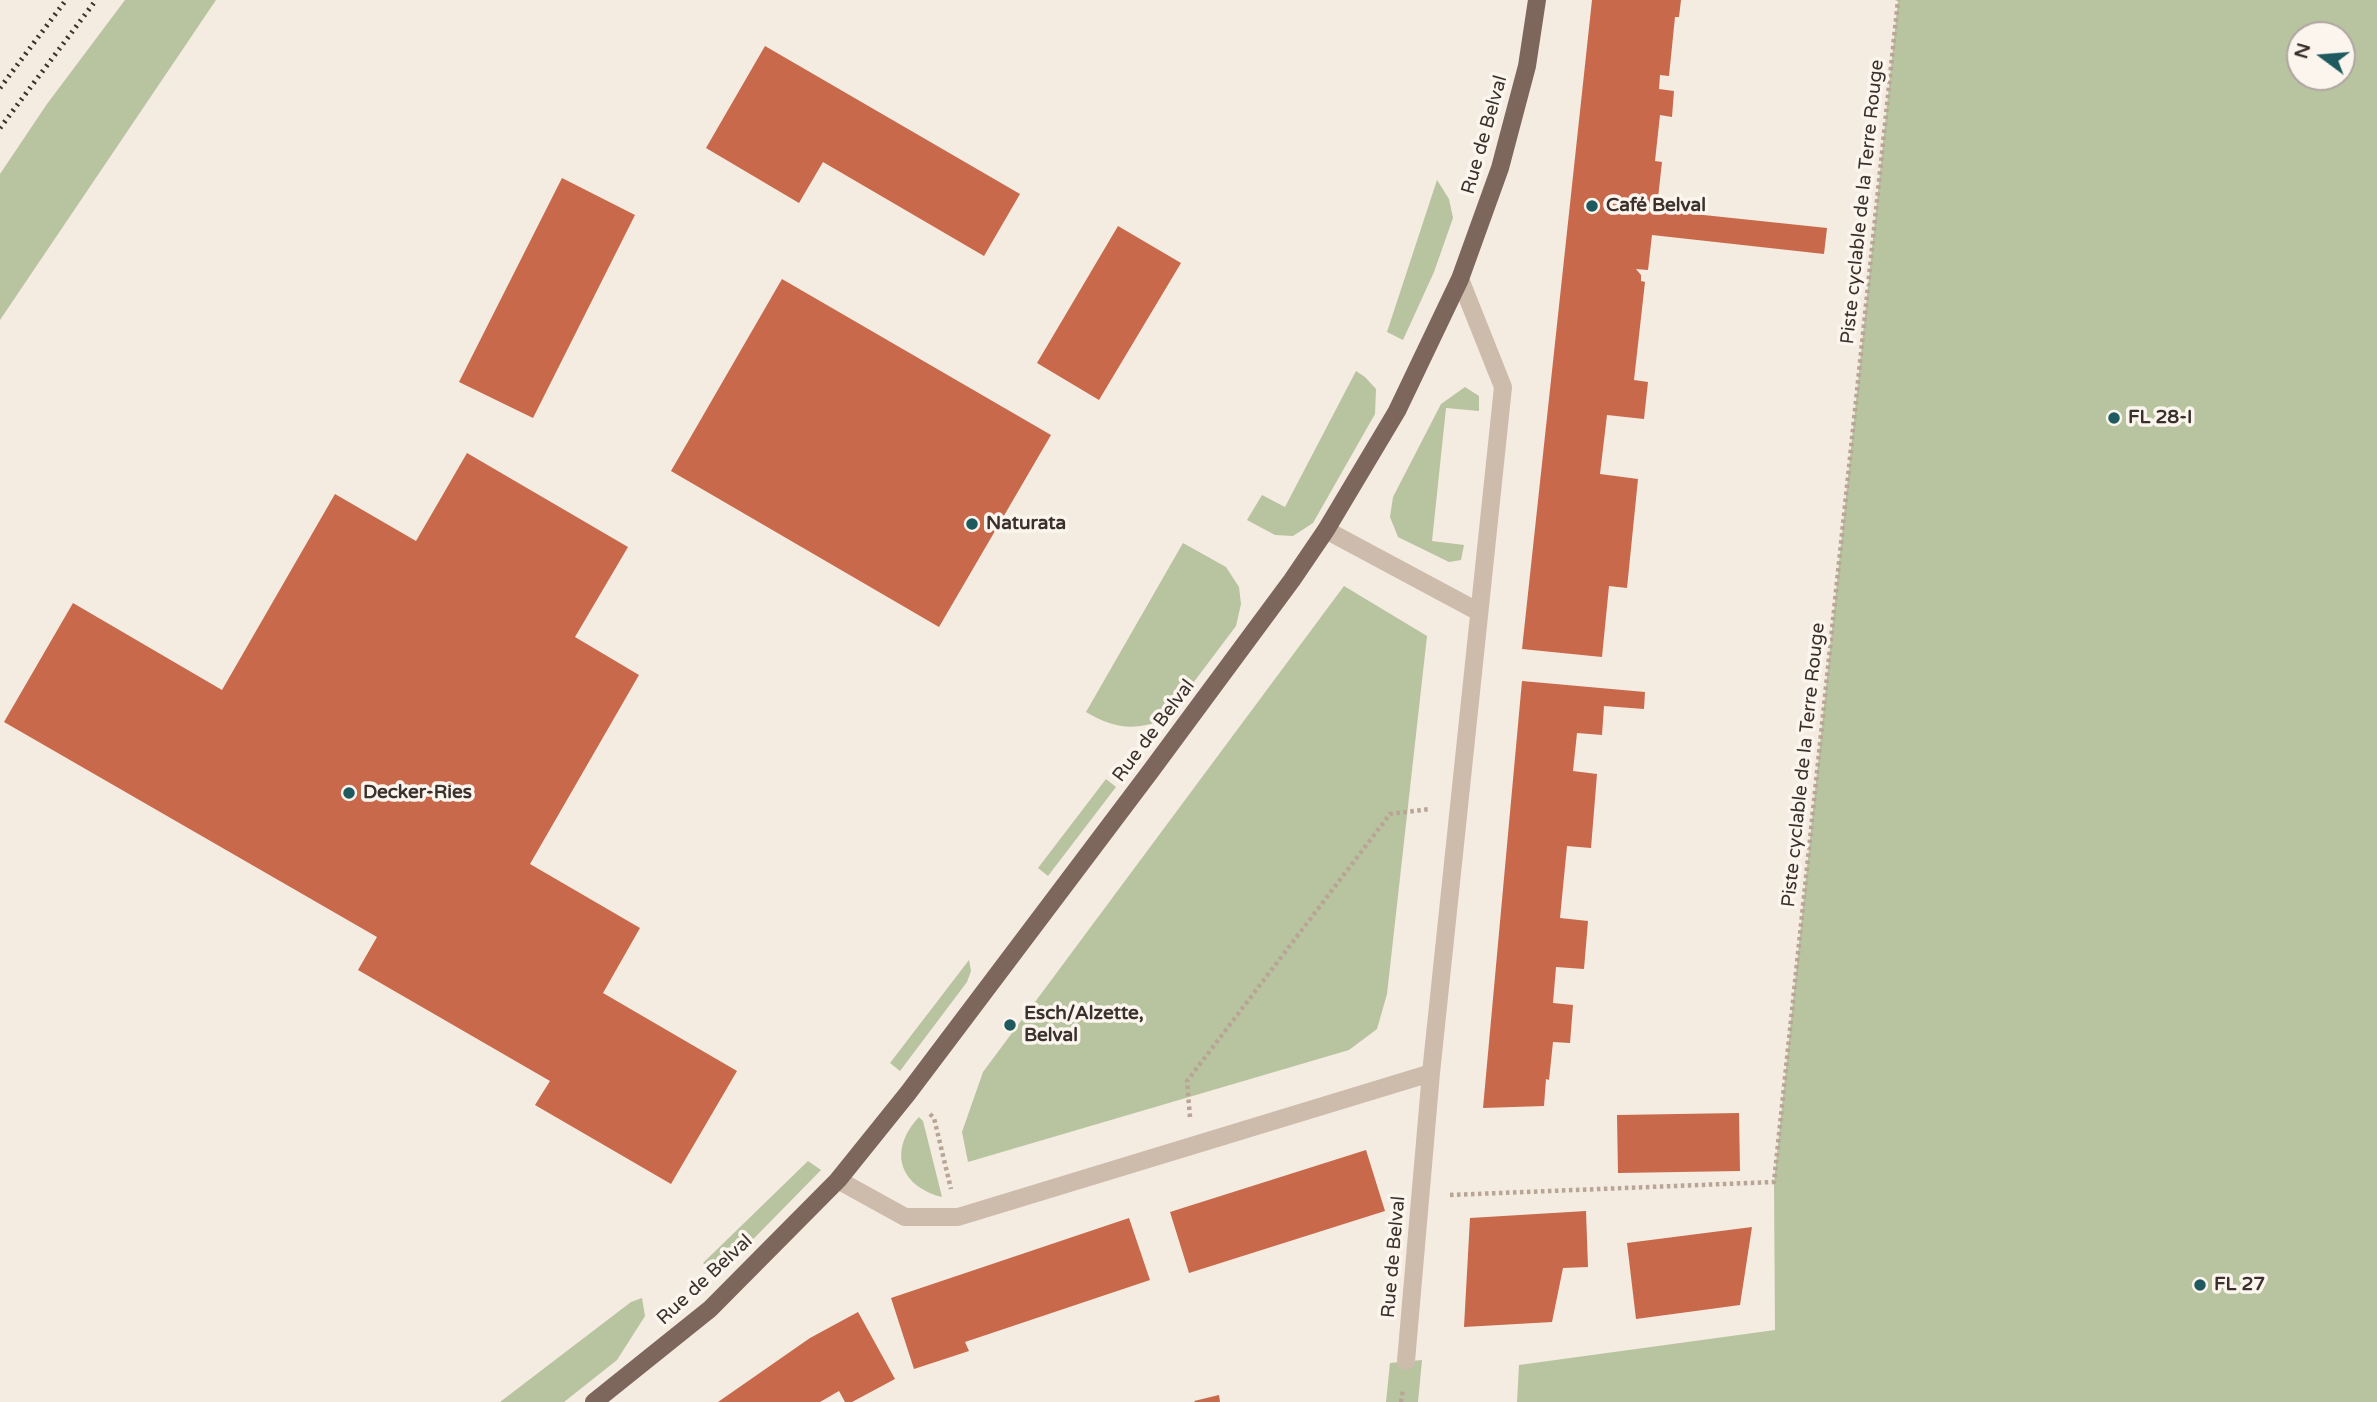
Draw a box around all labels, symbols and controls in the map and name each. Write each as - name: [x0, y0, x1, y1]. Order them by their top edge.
- north arrow: [2286, 21, 2356, 91]
- text: N: [2290, 40, 2315, 61]
- street label: Piste cyclable de la Terre Rouge: [1837, 59, 1889, 345]
- street label: Rue de Belval: [1457, 73, 1513, 197]
- place label: Café Belval: [1606, 195, 1706, 217]
- marker: Café Belval: [1584, 198, 1600, 214]
- place label: FL 28-I: [2128, 407, 2192, 429]
- marker: FL 28-I: [2106, 410, 2122, 426]
- place label: Naturata: [986, 513, 1066, 535]
- marker: Naturata: [964, 516, 980, 532]
- street label: Piste cyclable de la Terre Rouge: [1778, 622, 1830, 908]
- street label: Rue de Belval: [1108, 675, 1200, 787]
- place label: Decker-Ries: [363, 782, 472, 804]
- marker: Decker-Ries: [341, 785, 357, 801]
- place label: Esch/Alzette, Belval: [1024, 1003, 1144, 1047]
- marker: Esch/Alzette, Belval: [1002, 1017, 1018, 1033]
- street label: Rue de Belval: [1377, 1195, 1411, 1319]
- street label: Rue de Belval: [652, 1230, 758, 1330]
- place label: FL 27: [2214, 1274, 2265, 1296]
- marker: FL 27: [2192, 1277, 2208, 1293]

